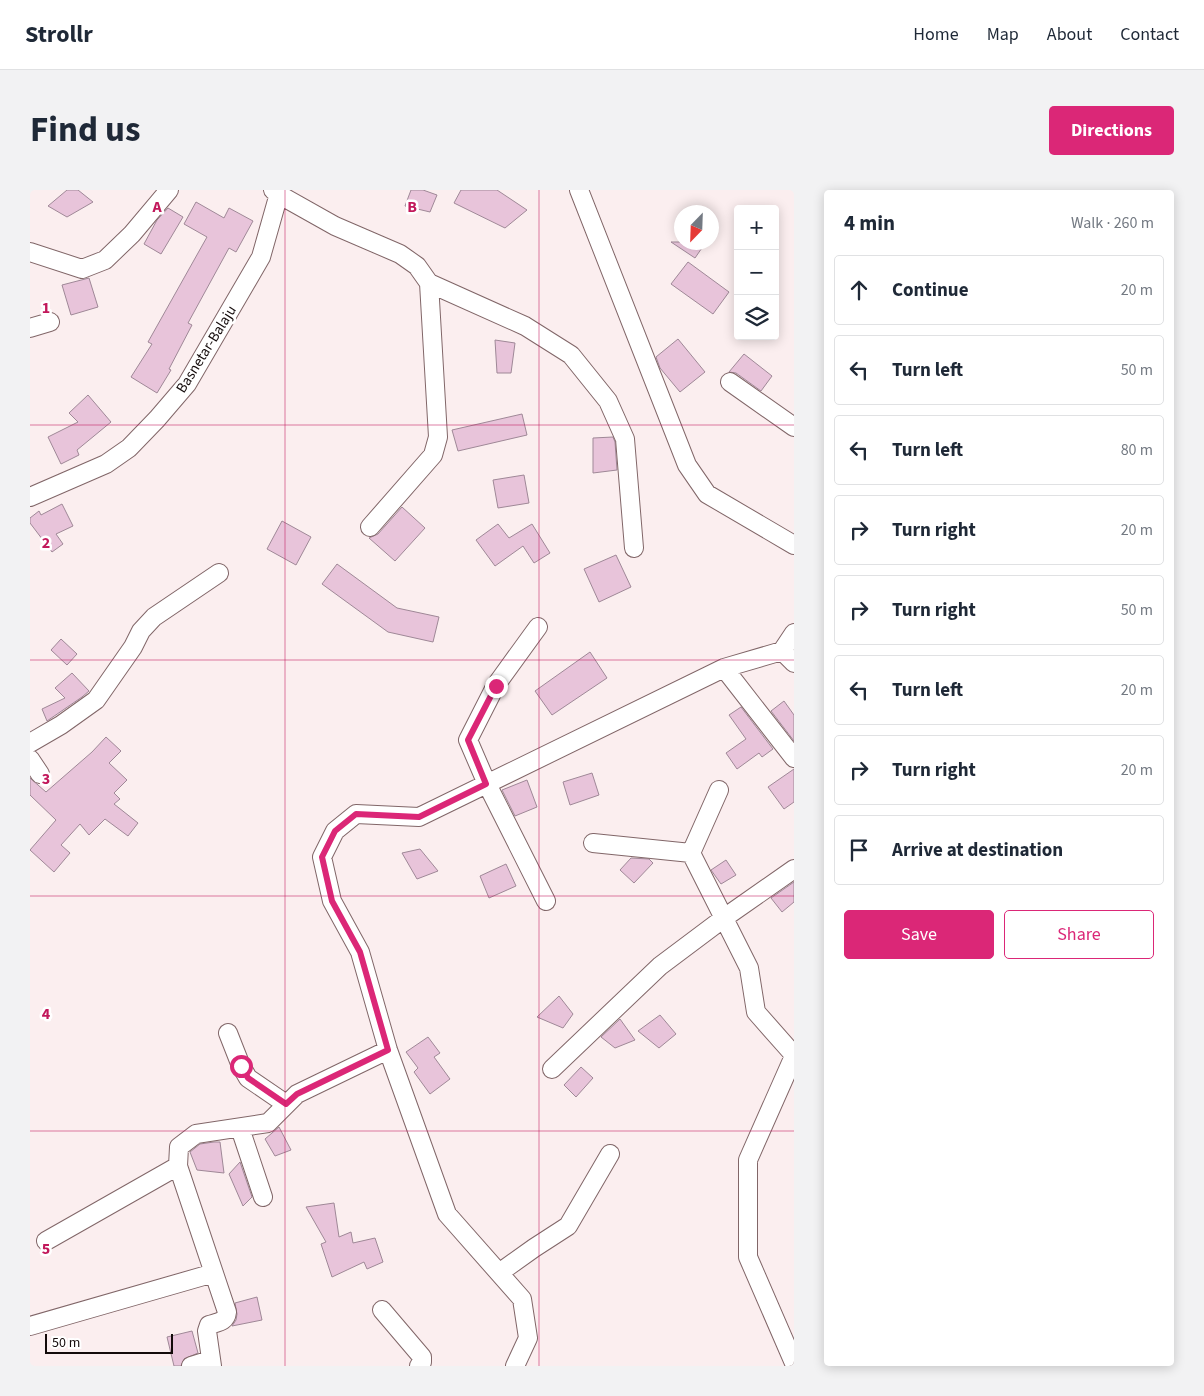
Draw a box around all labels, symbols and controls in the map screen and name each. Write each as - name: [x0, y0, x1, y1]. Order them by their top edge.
- text: Strollr: [25, 17, 93, 52]
- text: Home: [913, 22, 959, 47]
- text: Map: [987, 22, 1019, 47]
- text: About: [1047, 22, 1092, 47]
- text: Contact: [1120, 22, 1179, 47]
- text: Find us: [30, 105, 140, 155]
- button: Directions: [1049, 106, 1174, 155]
- text: A: [151, 196, 162, 218]
- text: B: [407, 196, 417, 218]
- north arrow: [674, 205, 719, 250]
- map controls: [734, 205, 779, 340]
- button: +: [734, 205, 779, 250]
- text: 4 min: [844, 208, 895, 238]
- text: Walk · 260 m: [1071, 212, 1154, 234]
- button: −: [734, 250, 779, 295]
- icon: ahead: [845, 276, 873, 304]
- text: Continue: [892, 277, 969, 304]
- text: 20 m: [1121, 279, 1153, 301]
- button: layers: [734, 295, 779, 340]
- text: 1: [42, 297, 50, 319]
- street label: Basnetar-Balaju: [171, 301, 242, 397]
- icon: left: [845, 356, 873, 384]
- text: Turn left: [892, 357, 963, 384]
- text: 50 m: [1121, 359, 1153, 381]
- icon: left: [845, 436, 873, 464]
- text: Turn left: [892, 437, 963, 464]
- text: 80 m: [1121, 439, 1153, 461]
- icon: right: [845, 516, 873, 544]
- text: Turn right: [892, 517, 976, 544]
- text: 20 m: [1121, 519, 1153, 541]
- text: 2: [42, 532, 50, 554]
- icon: right: [845, 596, 873, 624]
- text: Turn right: [892, 597, 976, 624]
- text: 50 m: [1121, 599, 1153, 621]
- route end: [485, 675, 508, 698]
- icon: left: [845, 676, 873, 704]
- text: Turn left: [892, 677, 963, 704]
- text: 20 m: [1121, 679, 1153, 701]
- icon: right: [845, 756, 873, 784]
- text: Turn right: [892, 757, 976, 784]
- text: 20 m: [1121, 759, 1153, 781]
- text: 3: [42, 768, 50, 790]
- icon: arrive: [845, 836, 873, 864]
- text: Arrive at destination: [892, 837, 1063, 864]
- button: Save: [844, 910, 994, 959]
- button: Share: [1004, 910, 1154, 959]
- text: 4: [42, 1003, 51, 1025]
- route start: [230, 1055, 253, 1078]
- text: 5: [42, 1238, 50, 1260]
- scale bar: [45, 1331, 172, 1354]
- text: 50 m: [52, 1333, 80, 1353]

